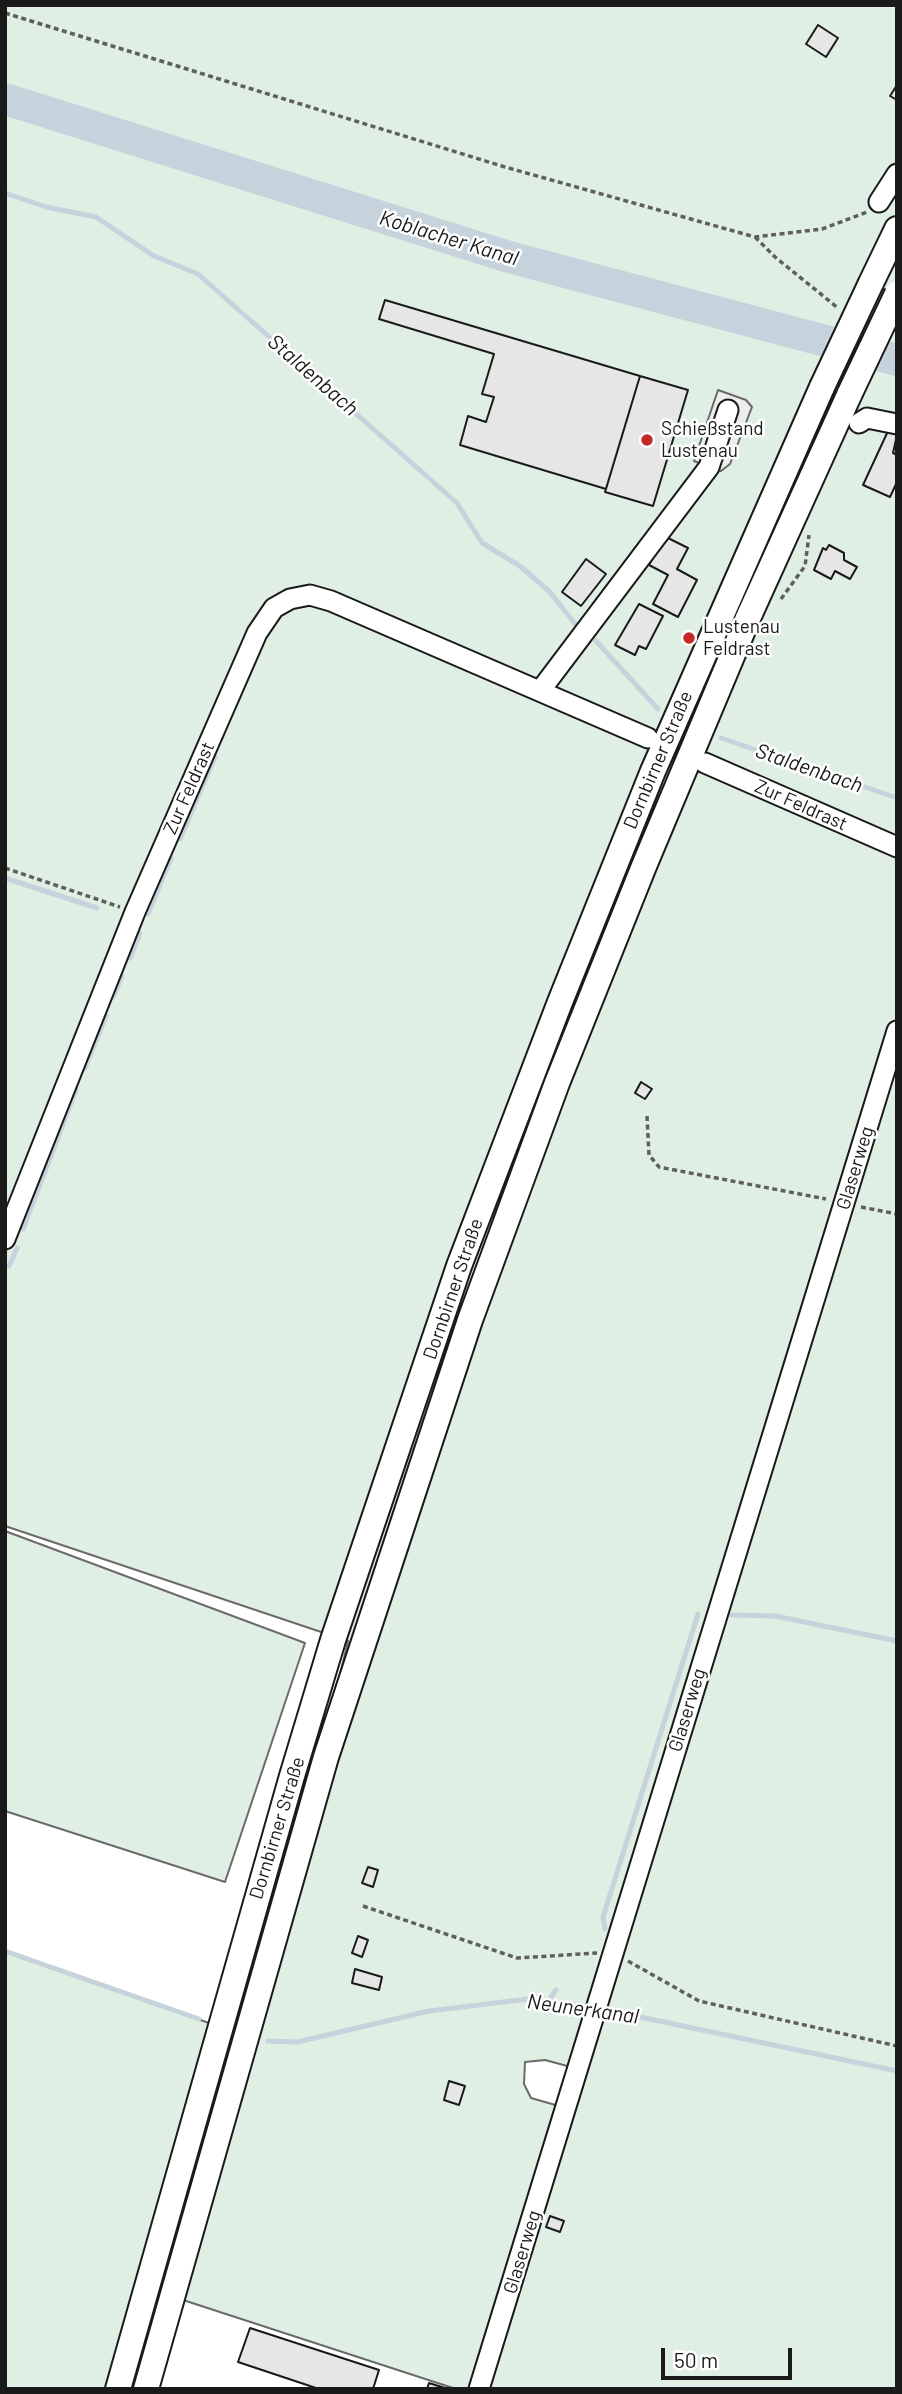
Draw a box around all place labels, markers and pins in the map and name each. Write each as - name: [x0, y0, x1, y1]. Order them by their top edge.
- place label: Schießstand Lustenau: [661, 418, 764, 462]
- marker: Schießstand Lustenau: [639, 432, 655, 448]
- place label: Lustenau Feldrast: [703, 616, 780, 660]
- marker: Lustenau Feldrast: [681, 630, 697, 646]

